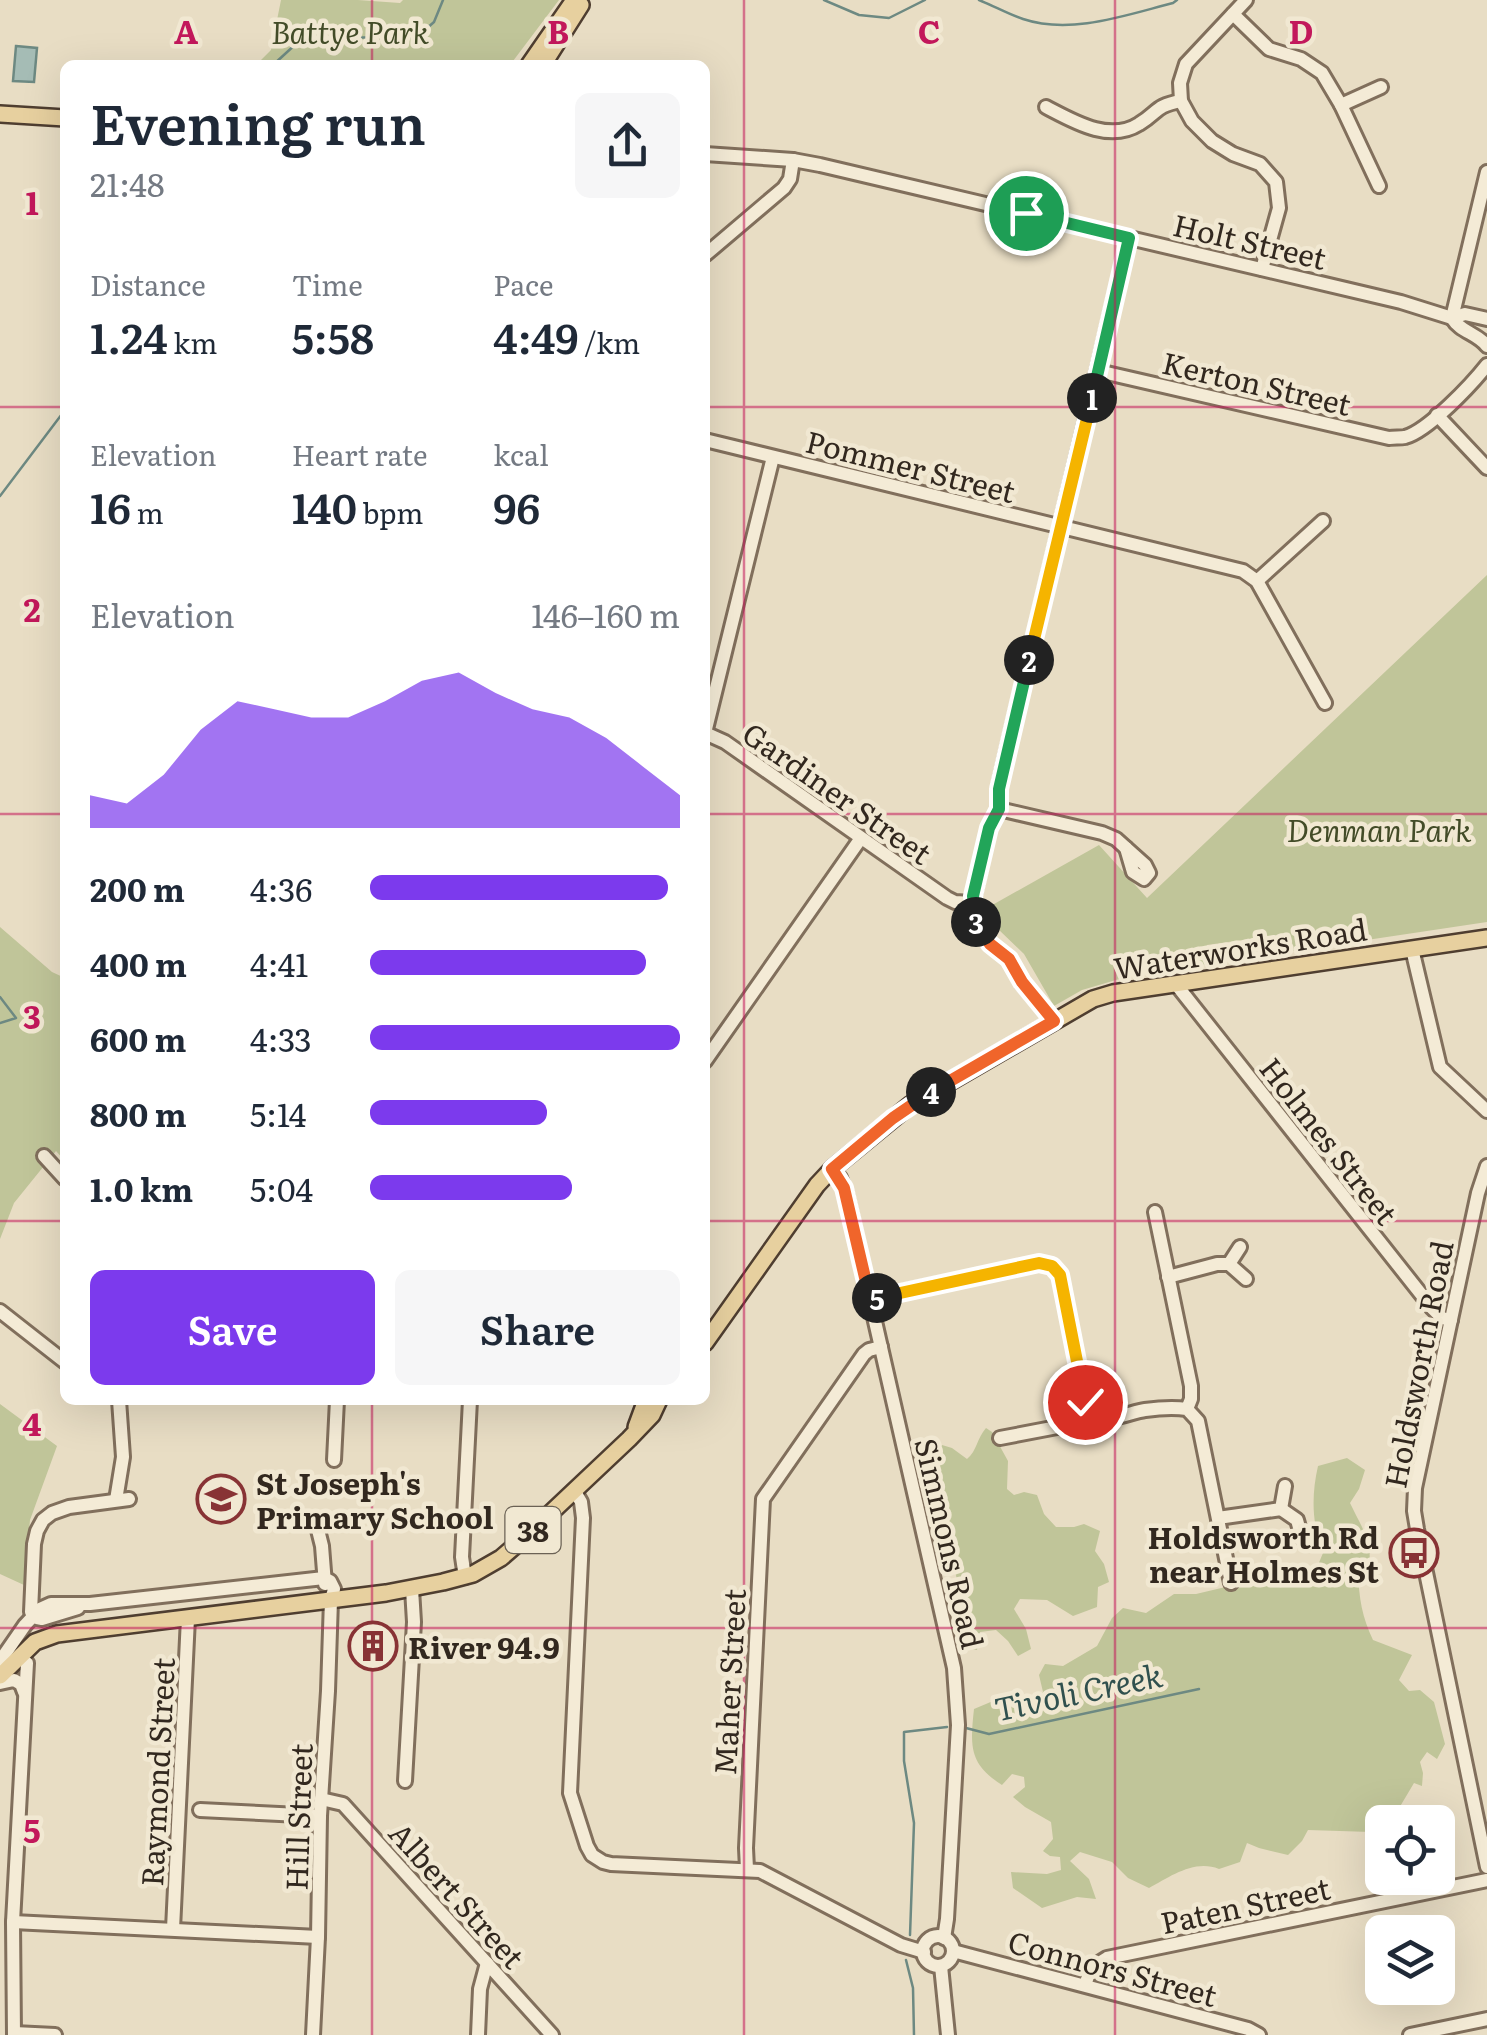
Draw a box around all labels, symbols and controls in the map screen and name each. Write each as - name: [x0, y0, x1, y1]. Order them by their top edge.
- text: A: [174, 6, 198, 54]
- text: B: [547, 6, 569, 54]
- text: C: [918, 6, 940, 54]
- text: D: [1289, 6, 1313, 54]
- park label: Battye Park: [271, 9, 430, 53]
- text: Evening run: [90, 80, 426, 162]
- button: share: [575, 93, 680, 198]
- text: 21:48: [90, 159, 165, 207]
- pin: [984, 171, 1069, 256]
- text: 1: [25, 177, 39, 225]
- icon: arrive: [999, 186, 1054, 241]
- street label: Holt Street: [1169, 201, 1331, 279]
- text: Distance: [90, 263, 206, 305]
- text: Time: [292, 263, 363, 305]
- text: Pace: [493, 263, 553, 305]
- text: 1.24: [90, 305, 168, 367]
- text: 5:58: [292, 305, 374, 367]
- text: 4:49: [493, 305, 579, 367]
- text: km: [168, 321, 217, 363]
- text: /km: [579, 321, 640, 363]
- street label: Kerton Street: [1158, 339, 1356, 425]
- pin: 1: [1067, 373, 1117, 423]
- text: 1: [1086, 377, 1098, 419]
- street label: Pommer Street: [802, 418, 1020, 512]
- text: Elevation: [90, 433, 217, 475]
- text: Heart rate: [292, 433, 428, 475]
- text: kcal: [493, 433, 549, 475]
- text: 16: [90, 475, 131, 537]
- text: 140: [292, 475, 357, 537]
- text: 96: [493, 475, 540, 537]
- text: m: [131, 491, 164, 533]
- text: bpm: [357, 491, 423, 533]
- text: 2: [23, 584, 41, 632]
- text: Elevation: [90, 590, 235, 638]
- text: 146–160 m: [531, 590, 680, 638]
- pin: 2: [1004, 635, 1054, 685]
- text: 2: [1021, 639, 1037, 681]
- street label: Gardiner Street: [735, 710, 941, 874]
- park label: Denman Park: [1287, 807, 1472, 851]
- text: 200 m: [90, 864, 185, 912]
- text: 4:36: [250, 864, 313, 912]
- pin: 3: [951, 897, 1001, 947]
- text: 3: [968, 901, 984, 943]
- street label: Waterworks Road: [1110, 905, 1370, 989]
- text: 400 m: [90, 939, 187, 987]
- text: 4:41: [250, 939, 308, 987]
- text: 3: [23, 991, 41, 1039]
- text: 600 m: [90, 1014, 186, 1062]
- text: 4:33: [250, 1014, 312, 1062]
- street label: Holmes Street: [1251, 1047, 1409, 1233]
- pin: 4: [906, 1067, 956, 1117]
- text: 4: [923, 1071, 939, 1113]
- text: 800 m: [90, 1089, 187, 1137]
- text: 5:14: [250, 1089, 306, 1137]
- text: 1.0 km: [90, 1164, 193, 1212]
- text: 5:04: [250, 1164, 313, 1212]
- street label: Holdsworth Road: [1371, 1236, 1463, 1492]
- button: Save: [90, 1270, 375, 1385]
- button: Share: [395, 1270, 680, 1385]
- pin: 5: [852, 1273, 902, 1323]
- text: 5: [869, 1277, 885, 1319]
- pin: [1043, 1360, 1128, 1445]
- icon: check: [1058, 1375, 1113, 1430]
- text: 4: [22, 1398, 42, 1446]
- street label: Simmons Road: [905, 1433, 997, 1653]
- place label: St Joseph's Primary School: [256, 1460, 494, 1538]
- school or university icon: St Joseph's Primary School: [195, 1473, 247, 1525]
- road number: 38: [506, 1507, 560, 1553]
- place label: Holdsworth Rd near Holmes St: [1148, 1514, 1380, 1592]
- bus stop icon: Holdsworth Rd near Holmes St: [1388, 1527, 1440, 1579]
- street label: Maher Street: [701, 1588, 755, 1776]
- building icon: River 94.9: [347, 1620, 399, 1672]
- place label: River 94.9: [408, 1624, 560, 1668]
- water label: Tivoli Creek: [990, 1649, 1167, 1731]
- street label: Raymond Street: [128, 1656, 184, 1888]
- street label: Hill Street: [272, 1743, 322, 1891]
- text: 5: [23, 1805, 41, 1853]
- map controls: [1365, 1805, 1455, 2005]
- button: locate: [1365, 1805, 1455, 1895]
- street label: Albert Street: [380, 1811, 536, 1977]
- street label: Paten Street: [1156, 1865, 1334, 1943]
- button: layers: [1365, 1915, 1455, 2005]
- street label: Connors Street: [1004, 1918, 1222, 2016]

